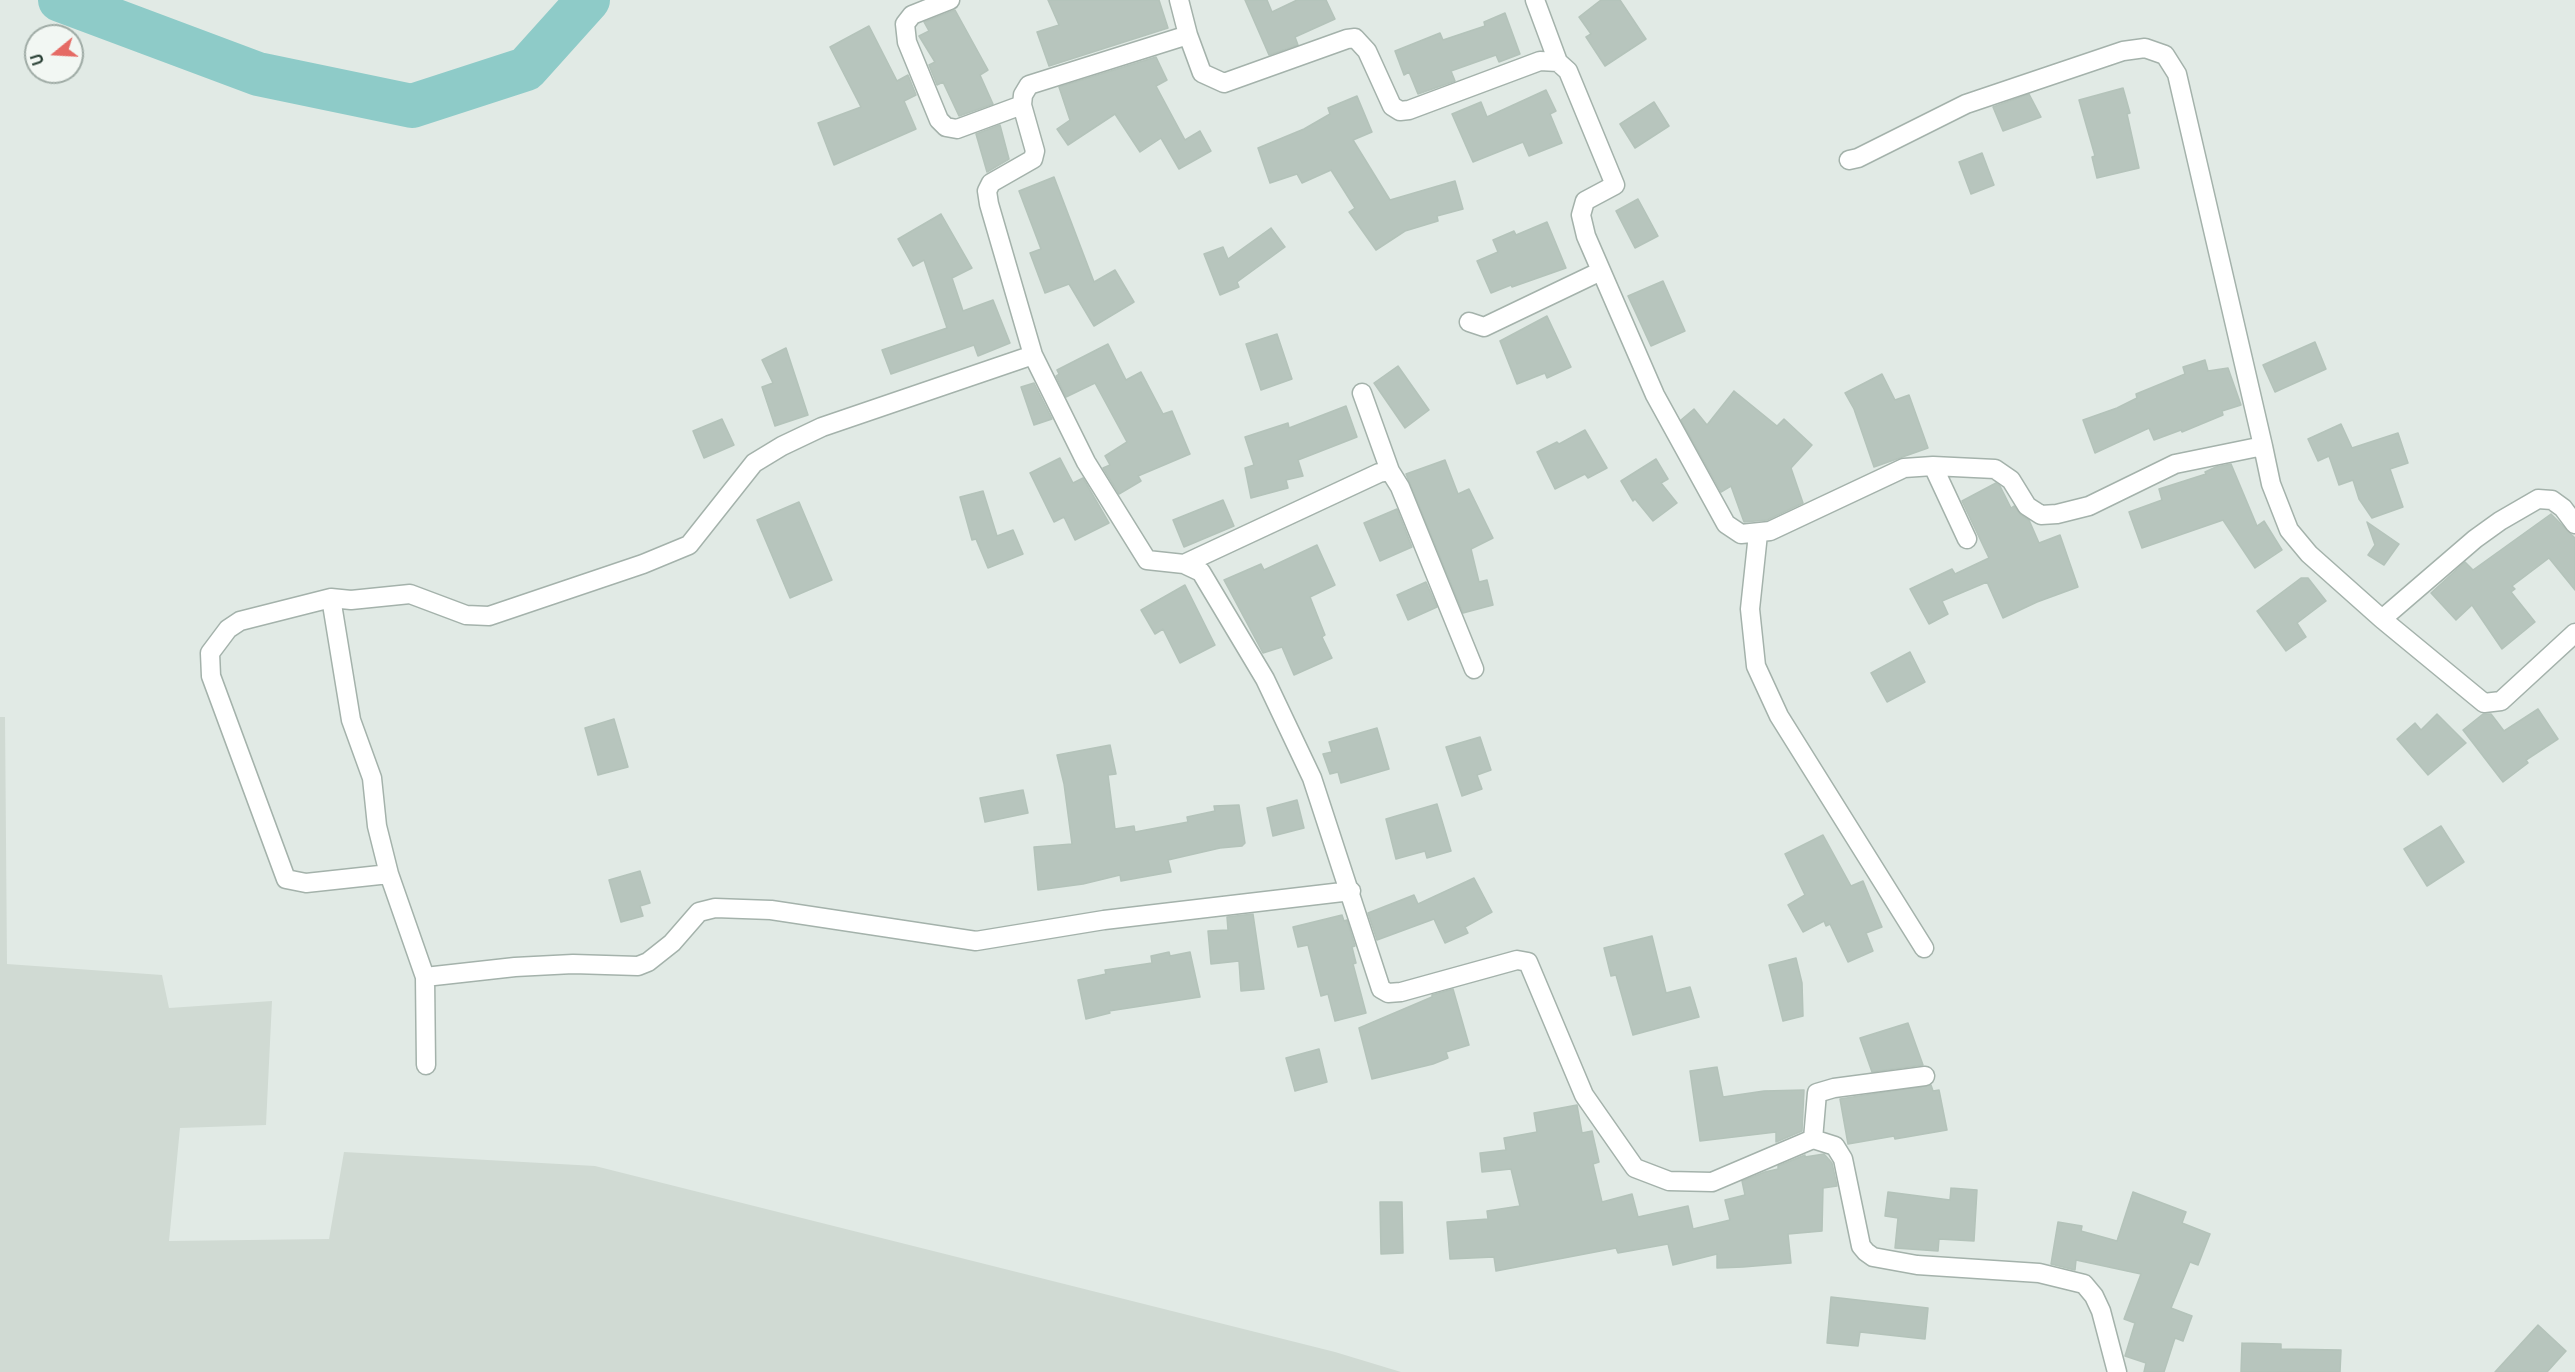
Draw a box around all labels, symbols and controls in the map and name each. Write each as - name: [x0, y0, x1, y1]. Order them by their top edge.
- north arrow: [24, 24, 84, 84]
- text: U: [28, 50, 50, 67]

